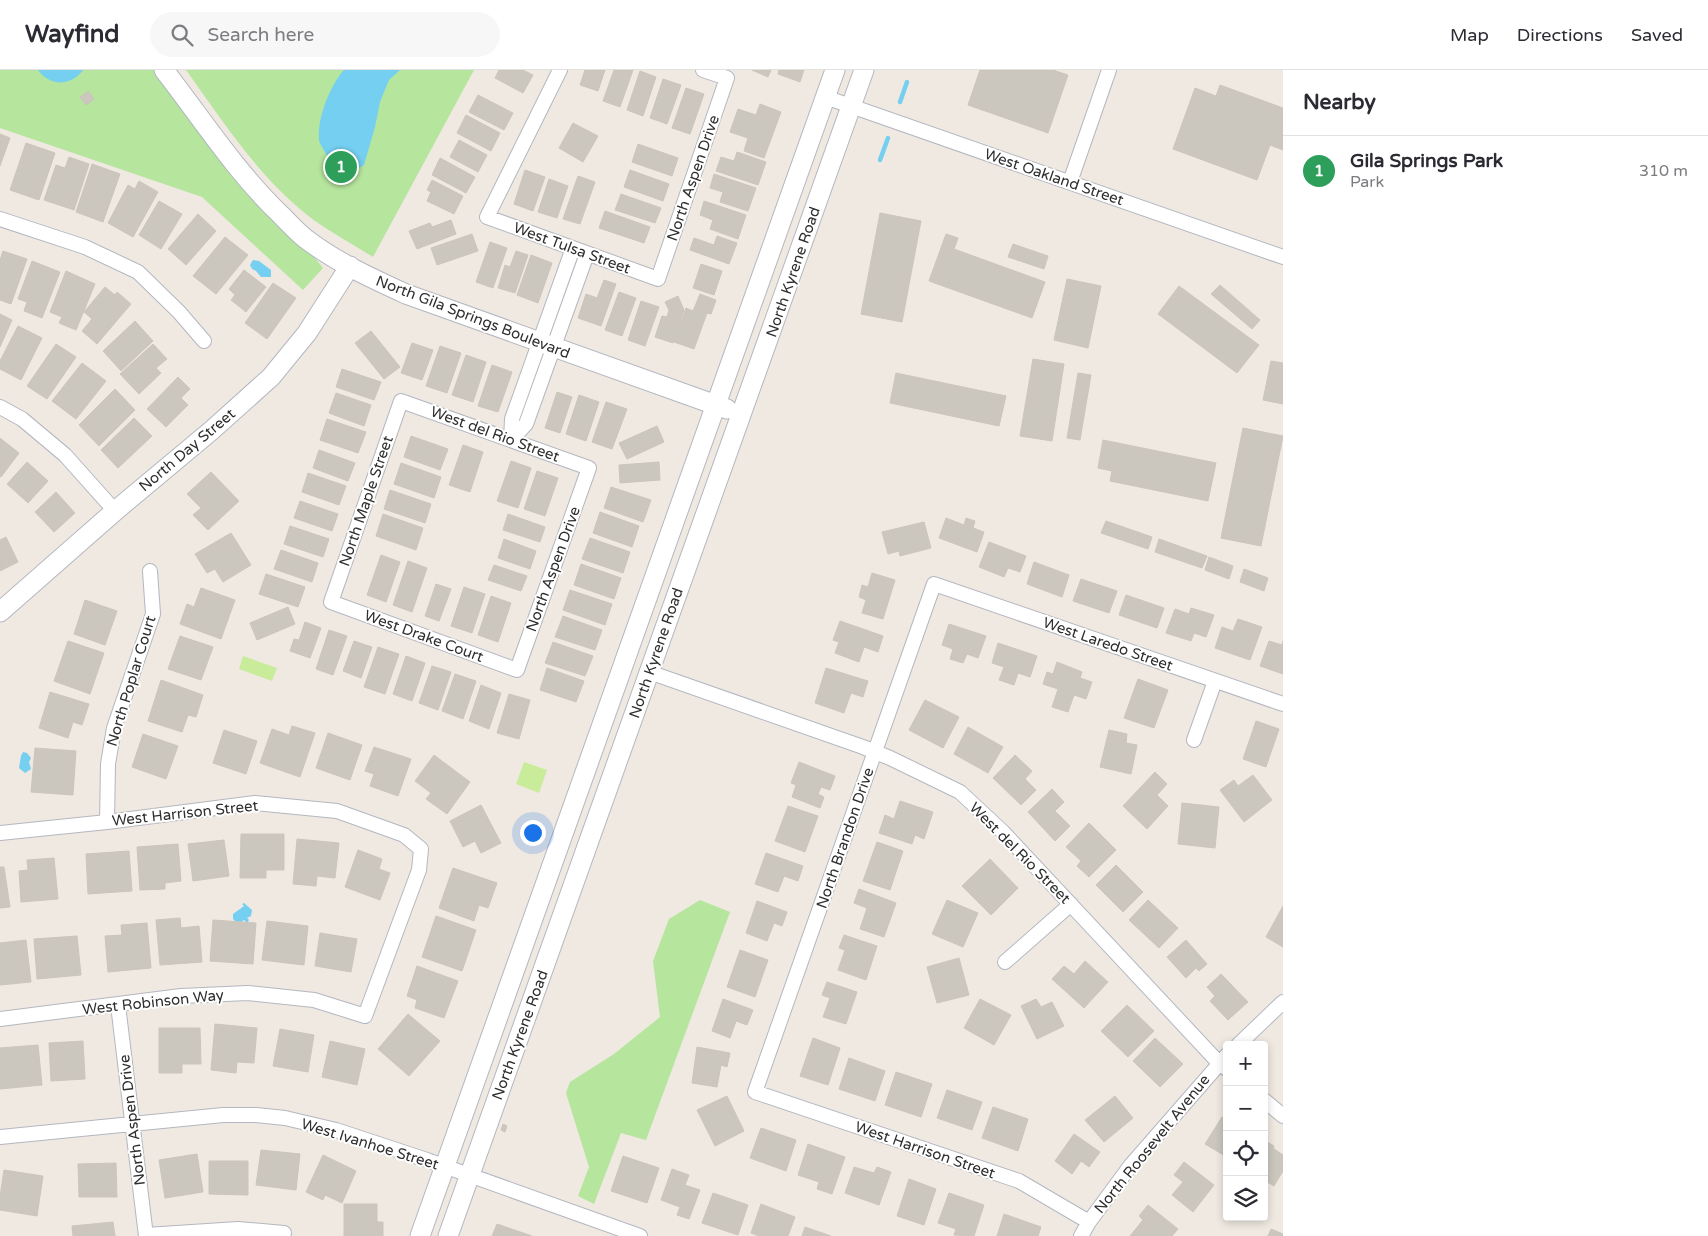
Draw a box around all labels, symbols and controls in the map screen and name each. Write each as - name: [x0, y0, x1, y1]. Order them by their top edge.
- search box: [150, 12, 500, 57]
- text: Wayfind: [25, 20, 120, 49]
- icon: search: [168, 21, 196, 49]
- text: Search here: [208, 24, 314, 46]
- text: Map: [1450, 24, 1489, 46]
- text: Directions: [1517, 24, 1603, 46]
- text: Saved: [1631, 24, 1683, 46]
- text: Nearby: [1303, 90, 1376, 115]
- street label: North Aspen Drive: [663, 113, 723, 243]
- street label: West Oakland Street: [982, 145, 1126, 209]
- pin: 1: [325, 148, 357, 186]
- text: Gila Springs Park: [1350, 150, 1503, 172]
- text: 1: [1314, 161, 1324, 181]
- text: 310 m: [1639, 161, 1688, 181]
- text: Park: [1350, 172, 1384, 192]
- street label: North Kyrene Road: [762, 204, 824, 340]
- street label: West Tulsa Street: [511, 218, 633, 278]
- street label: North Gila Springs Boulevard: [373, 272, 573, 362]
- street label: West del Rio Street: [428, 402, 562, 466]
- street label: North Day Street: [135, 404, 239, 495]
- street label: North Maple Street: [335, 433, 397, 569]
- street label: North Aspen Drive: [522, 504, 584, 634]
- street label: North Kyrene Road: [625, 585, 687, 721]
- street label: West Drake Court: [362, 606, 486, 666]
- street label: North Poplar Court: [103, 613, 160, 748]
- street label: West Laredo Street: [1041, 613, 1176, 675]
- street label: North Brandon Drive: [812, 765, 878, 911]
- street label: West Harrison Street: [111, 796, 259, 830]
- street label: West del Rio Street: [966, 799, 1075, 908]
- your location: [520, 820, 546, 846]
- street label: North Kyrene Road: [488, 968, 552, 1102]
- street label: West Robinson Way: [81, 986, 225, 1018]
- map controls: [1223, 1041, 1268, 1221]
- button: +: [1223, 1041, 1268, 1086]
- street label: North Aspen Drive: [115, 1053, 149, 1187]
- street label: North Roosevelt Avenue: [1090, 1071, 1214, 1217]
- button: −: [1223, 1086, 1268, 1131]
- street label: West Ivanhoe Street: [299, 1115, 441, 1174]
- street label: West Harrison Street: [853, 1118, 998, 1183]
- button: locate: [1223, 1131, 1268, 1176]
- button: layers: [1223, 1176, 1268, 1221]

